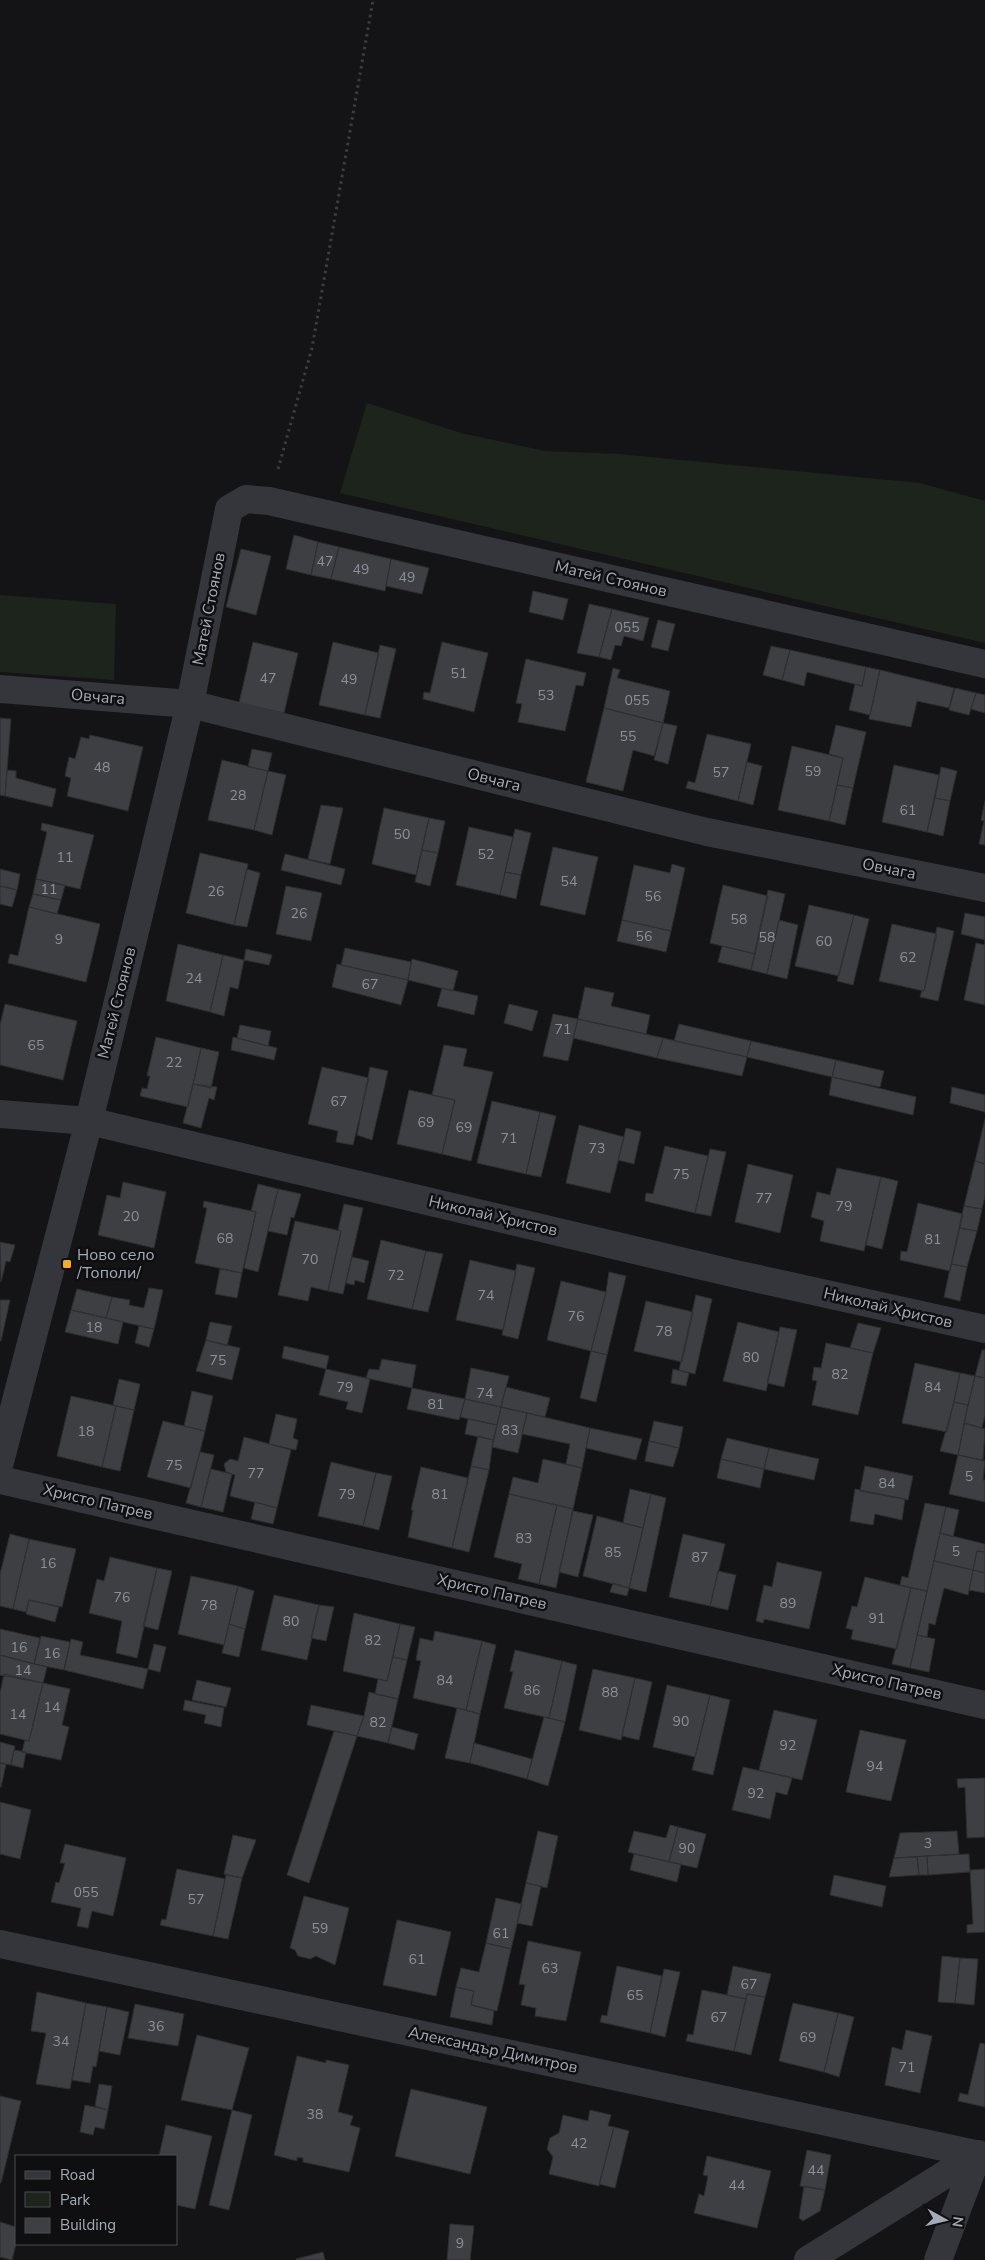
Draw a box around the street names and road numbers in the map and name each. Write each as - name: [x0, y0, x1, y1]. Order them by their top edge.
- street label: Матей Стоянов: [187, 551, 231, 667]
- street label: Матей Стоянов: [553, 555, 669, 603]
- street label: Овчага: [70, 684, 126, 710]
- street label: Овчага: [465, 763, 523, 797]
- street label: Овчага: [860, 853, 918, 885]
- street label: Матей Стоянов: [93, 945, 142, 1061]
- street label: Николай Христов: [426, 1190, 560, 1242]
- street label: Николай Христов: [821, 1282, 955, 1334]
- street label: Христо Патрев: [41, 1479, 155, 1525]
- street label: Христо Патрев: [435, 1569, 549, 1615]
- street label: Христо Патрев: [830, 1659, 944, 1705]
- street label: Александър Димитров: [406, 2021, 580, 2079]

